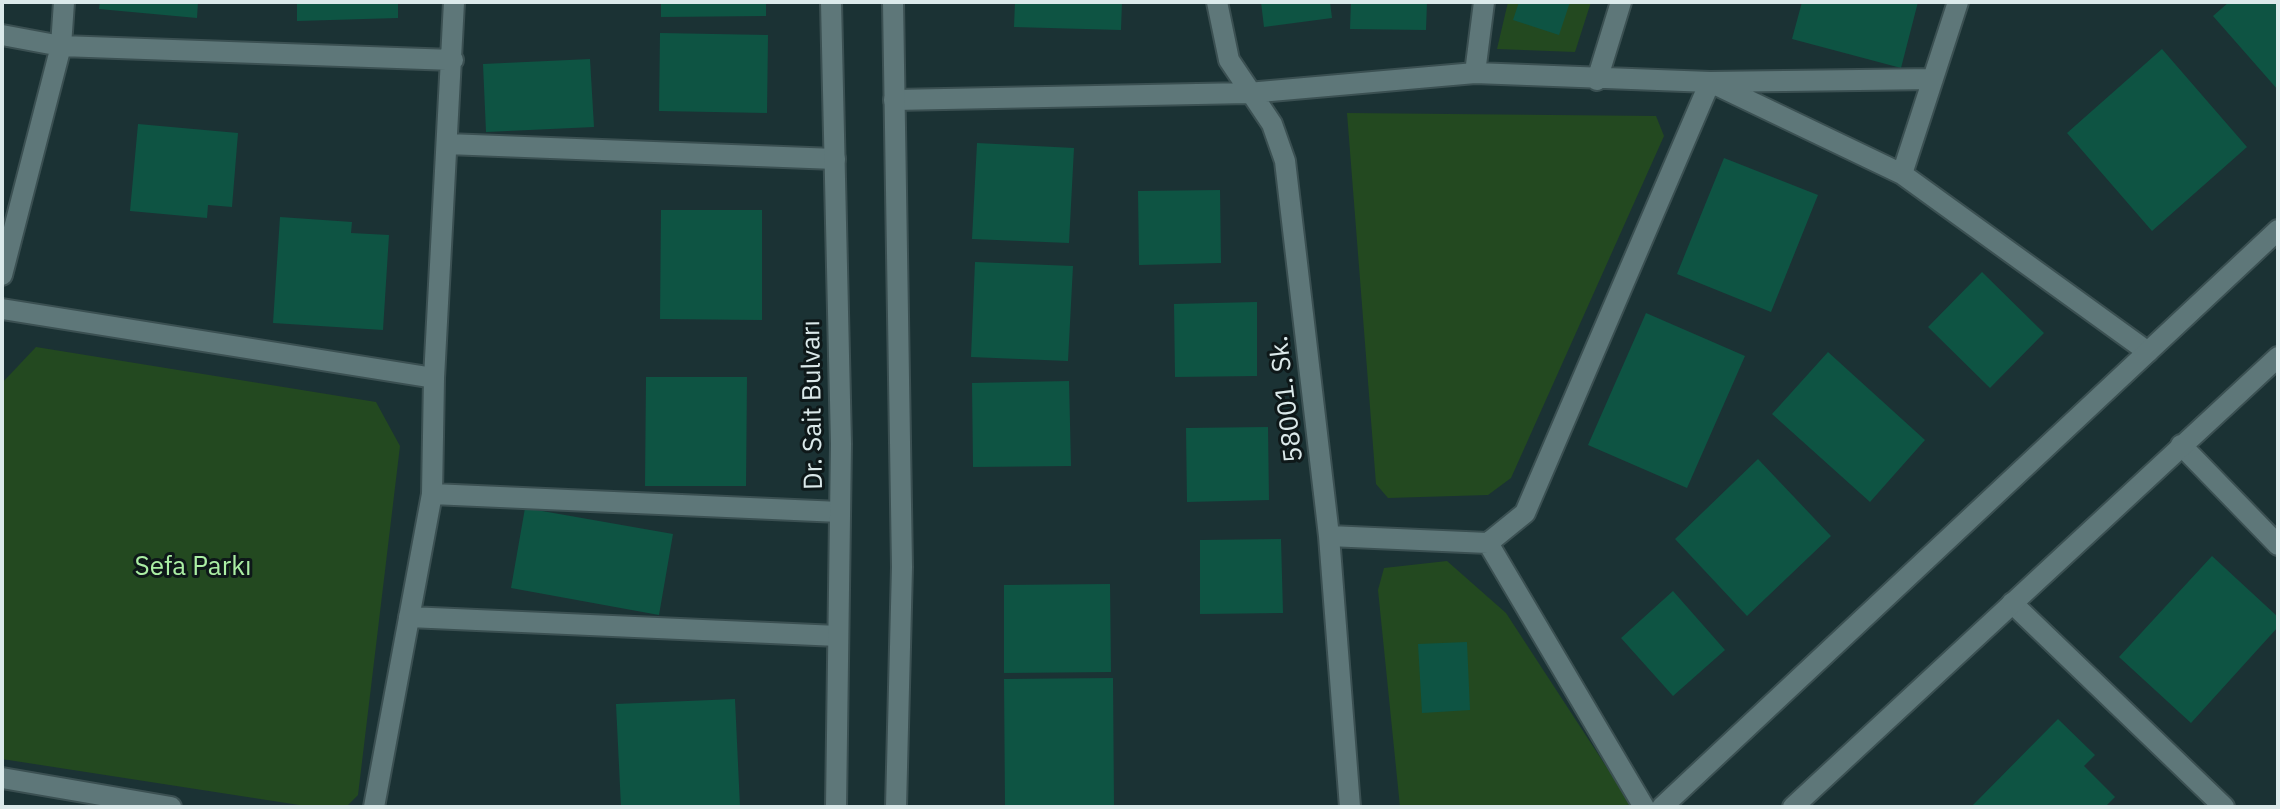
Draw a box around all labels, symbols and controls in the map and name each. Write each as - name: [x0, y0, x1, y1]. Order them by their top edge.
- street label: Dr. Sait Bulvarı: [796, 320, 830, 490]
- street label: 58001. Sk.: [1264, 334, 1310, 464]
- park label: Sefa Parkı: [135, 551, 251, 583]

